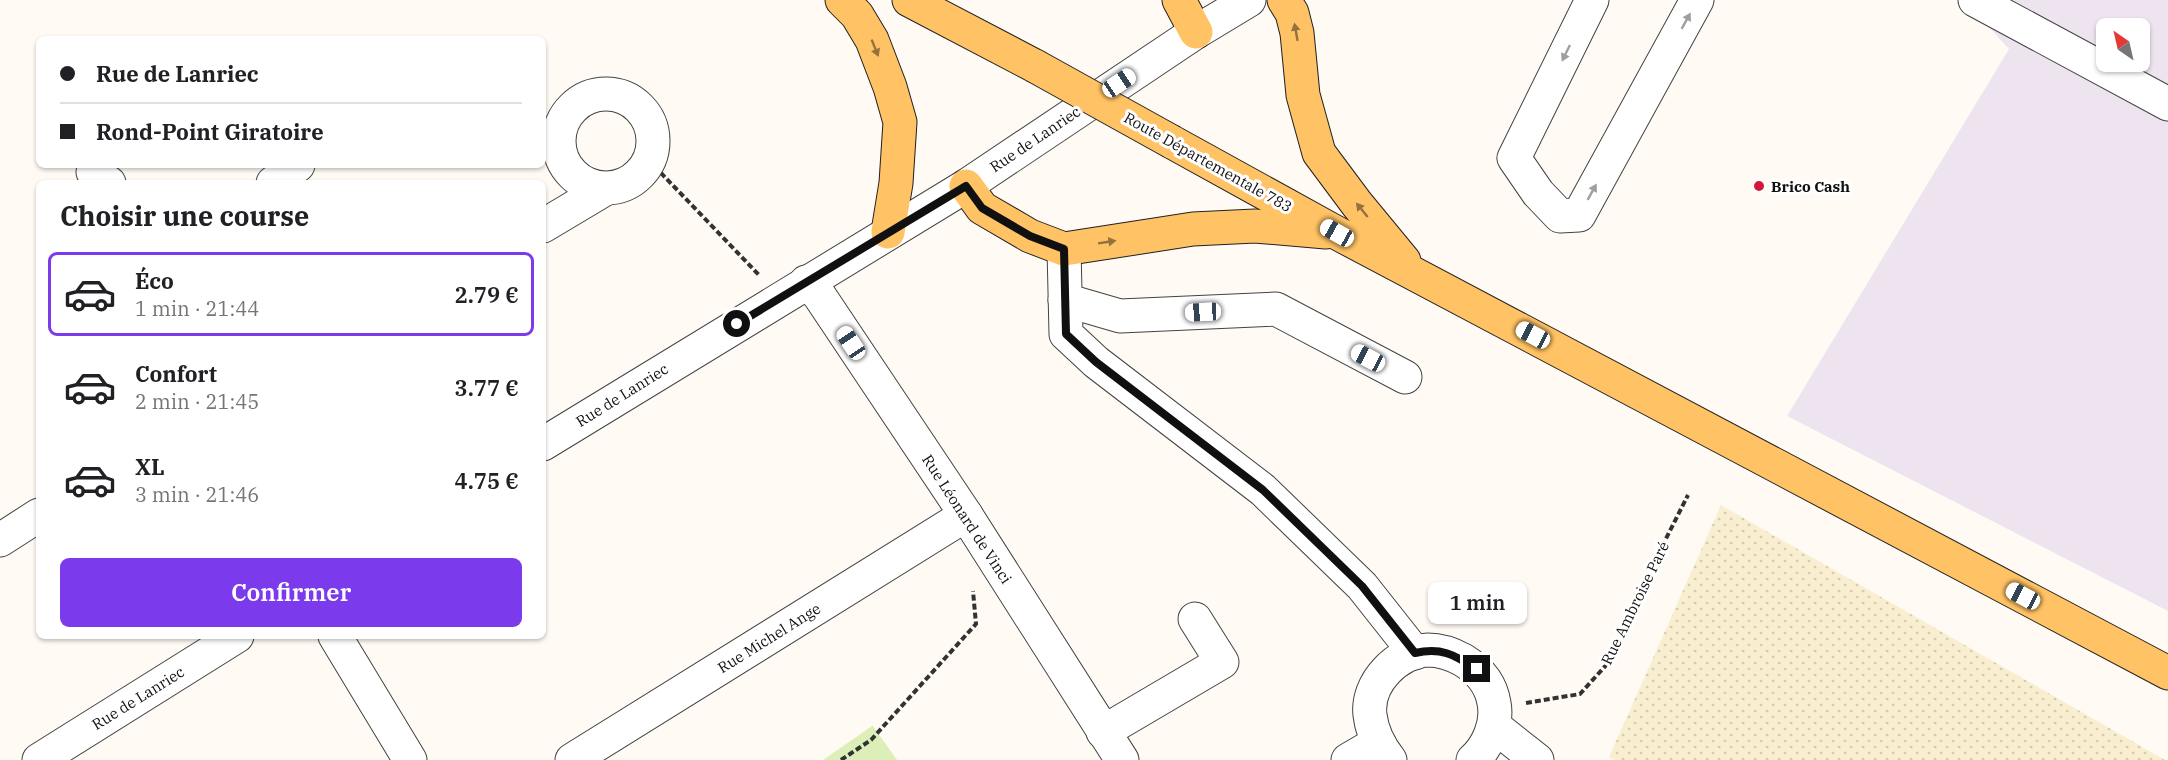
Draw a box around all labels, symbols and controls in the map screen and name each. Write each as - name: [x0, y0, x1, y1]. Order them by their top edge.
- one-way arrow: [1681, 12, 1691, 29]
- north arrow: [2096, 18, 2150, 72]
- map controls: [2096, 18, 2150, 72]
- one-way arrow: [1291, 23, 1300, 42]
- one-way arrow: [870, 39, 880, 57]
- one-way arrow: [1561, 44, 1571, 61]
- text: Rue de Lanriec: [96, 59, 259, 88]
- car: [1099, 65, 1139, 101]
- street label: Rue de Lanriec: [986, 102, 1084, 176]
- street label: Route Départementale 783: [1121, 108, 1295, 216]
- text: Rond-Point Giratoire: [96, 117, 324, 146]
- place label: Brico Cash: [1771, 177, 1850, 196]
- marker: Brico Cash: [1752, 179, 1766, 193]
- one-way arrow: [1587, 183, 1597, 200]
- text: Choisir une course: [60, 198, 309, 233]
- one-way arrow: [1356, 202, 1369, 218]
- car: [1317, 216, 1357, 250]
- one-way arrow: [1098, 238, 1117, 247]
- text: Éco: [135, 266, 174, 295]
- icon: car: [63, 267, 117, 321]
- text: 2.79 €: [455, 280, 519, 309]
- text: 1 min · 21:44: [135, 295, 259, 322]
- car: [1185, 302, 1221, 322]
- route start: [723, 310, 750, 337]
- car: [1513, 319, 1553, 351]
- car: [833, 323, 869, 363]
- car: [1348, 342, 1388, 374]
- text: Confort: [135, 359, 217, 388]
- street label: Rue de Lanriec: [572, 359, 672, 431]
- icon: car: [63, 360, 117, 414]
- text: 3.77 €: [455, 373, 519, 402]
- text: 2 min · 21:45: [135, 388, 259, 415]
- street label: Rue Léonard de Vinci: [918, 451, 1016, 587]
- text: XL: [135, 452, 165, 481]
- icon: car: [63, 453, 117, 507]
- text: 4.75 €: [455, 466, 519, 495]
- text: 3 min · 21:46: [135, 481, 259, 508]
- street label: Rue Ambroise Paré: [1597, 538, 1673, 668]
- button: Confirmer: [60, 558, 522, 627]
- car: [2003, 580, 2043, 612]
- callout: 1 min: [1428, 582, 1526, 624]
- text: 1 min: [1450, 589, 1505, 616]
- street label: Rue Michel Ange: [714, 599, 824, 677]
- route end: [1463, 655, 1490, 682]
- street label: Rue de Lanriec: [88, 662, 188, 734]

